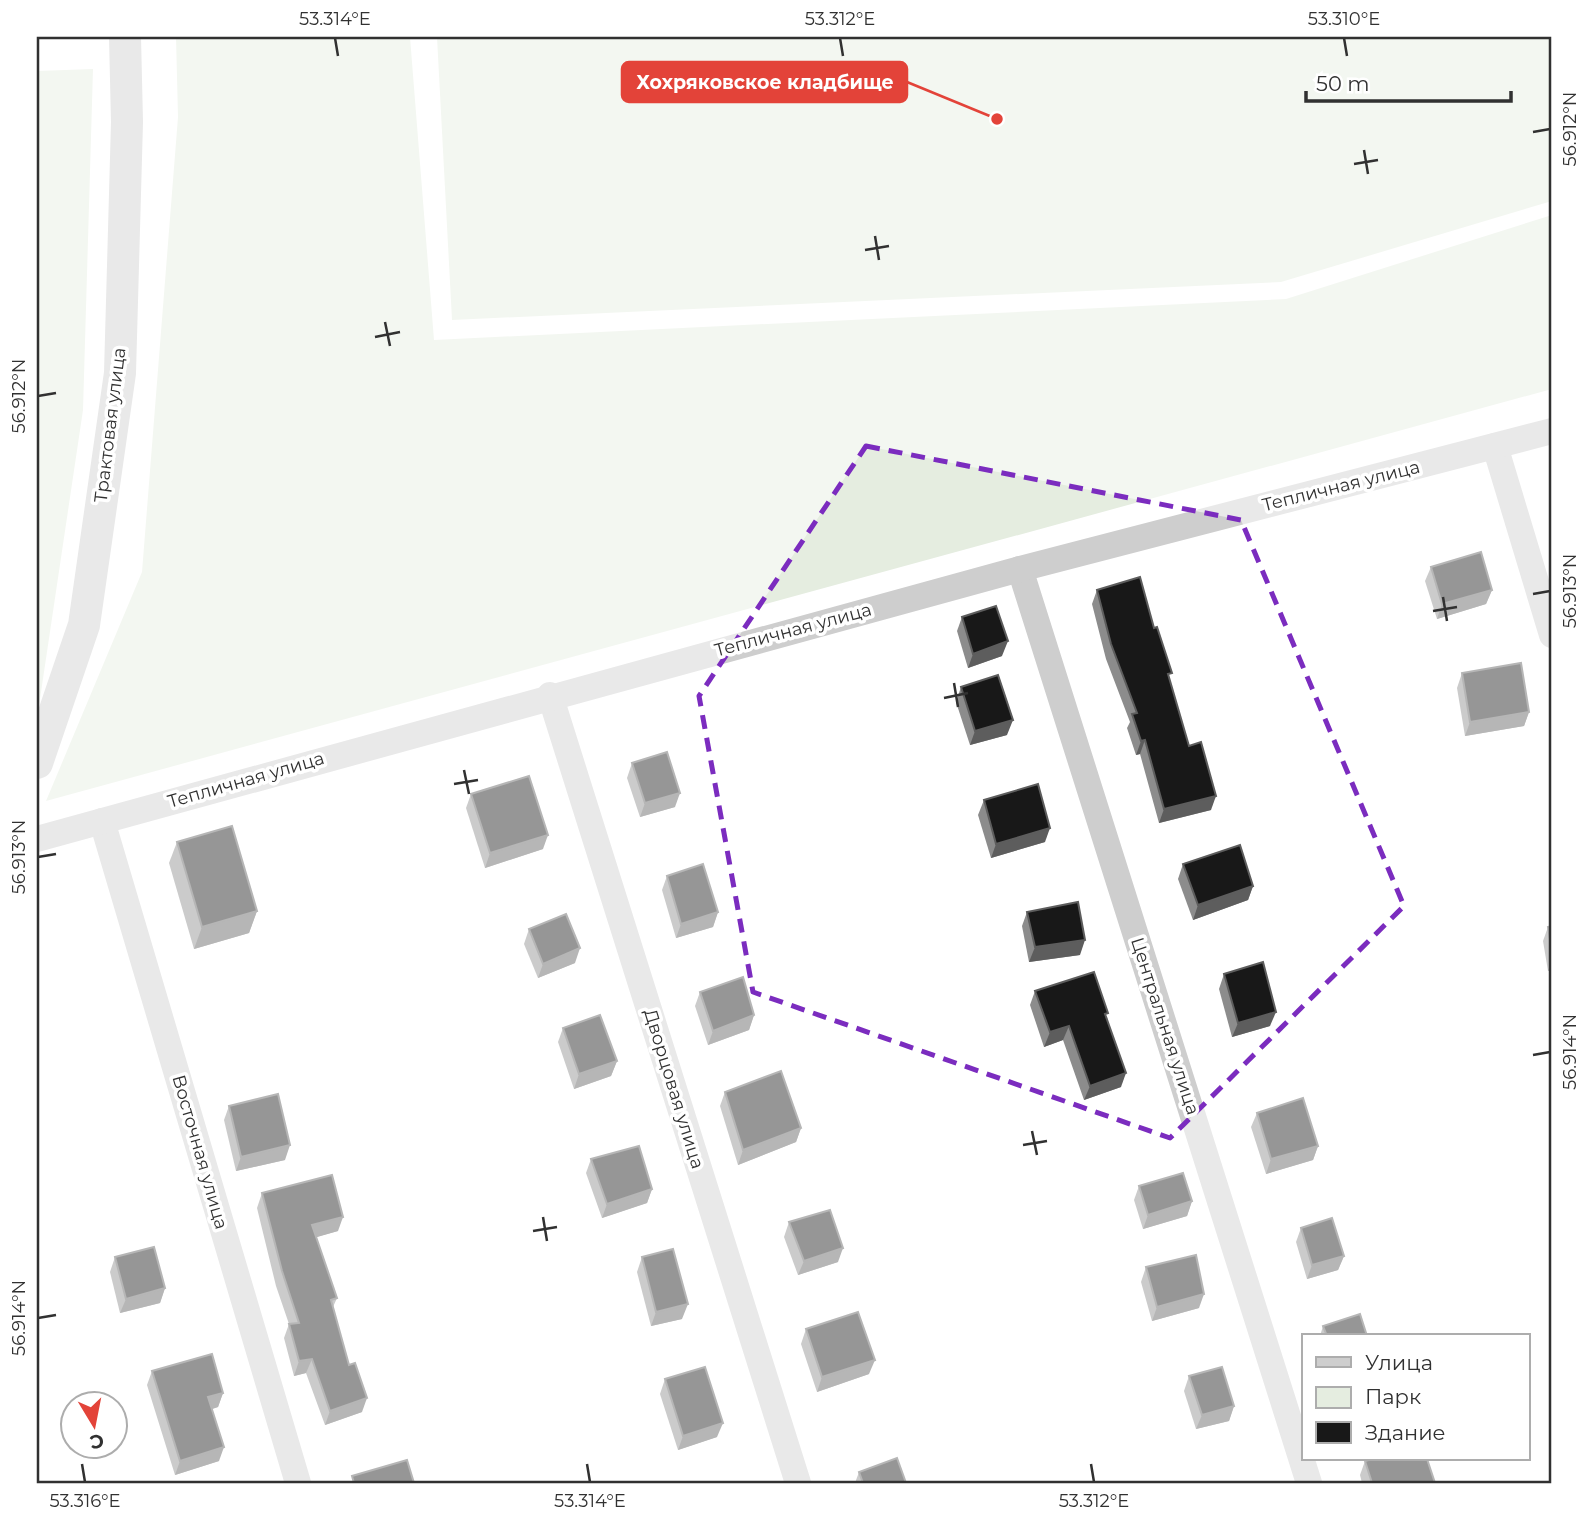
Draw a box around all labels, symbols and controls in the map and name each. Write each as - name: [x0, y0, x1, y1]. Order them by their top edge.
- text: 53.314°E: [299, 8, 371, 30]
- text: 53.312°E: [805, 8, 875, 30]
- text: 53.310°E: [1308, 8, 1380, 30]
- scale bar: [1306, 60, 1510, 104]
- callout: Хохряковское кладбище: [622, 62, 907, 102]
- text: Хохряковское кладбище: [636, 71, 894, 94]
- text: 50 m: [1316, 71, 1370, 96]
- text: 56.912°N: [1559, 91, 1581, 167]
- street label: Трактовая улица: [90, 346, 130, 504]
- text: 56.912°N: [8, 358, 30, 434]
- street label: Тепличная улица: [1260, 456, 1422, 516]
- text: 56.913°N: [1559, 554, 1581, 628]
- street label: Тепличная улица: [712, 598, 874, 662]
- street label: Тепличная улица: [165, 747, 327, 813]
- text: 56.913°N: [8, 820, 30, 894]
- street label: Центральная улица: [1126, 935, 1204, 1117]
- street label: Дворцовая улица: [639, 1006, 709, 1172]
- text: 56.914°N: [1559, 1014, 1581, 1090]
- street label: Восточная улица: [167, 1072, 233, 1232]
- text: 56.914°N: [8, 1280, 30, 1356]
- legend: [1302, 1334, 1530, 1460]
- text: Улица: [1365, 1350, 1433, 1375]
- text: Парк: [1365, 1384, 1421, 1409]
- north arrow: [60, 1390, 130, 1460]
- text: Здание: [1365, 1420, 1446, 1445]
- text: С: [88, 1429, 106, 1454]
- text: 53.316°E: [49, 1490, 121, 1512]
- text: 53.314°E: [554, 1490, 626, 1512]
- text: 53.312°E: [1059, 1490, 1129, 1512]

